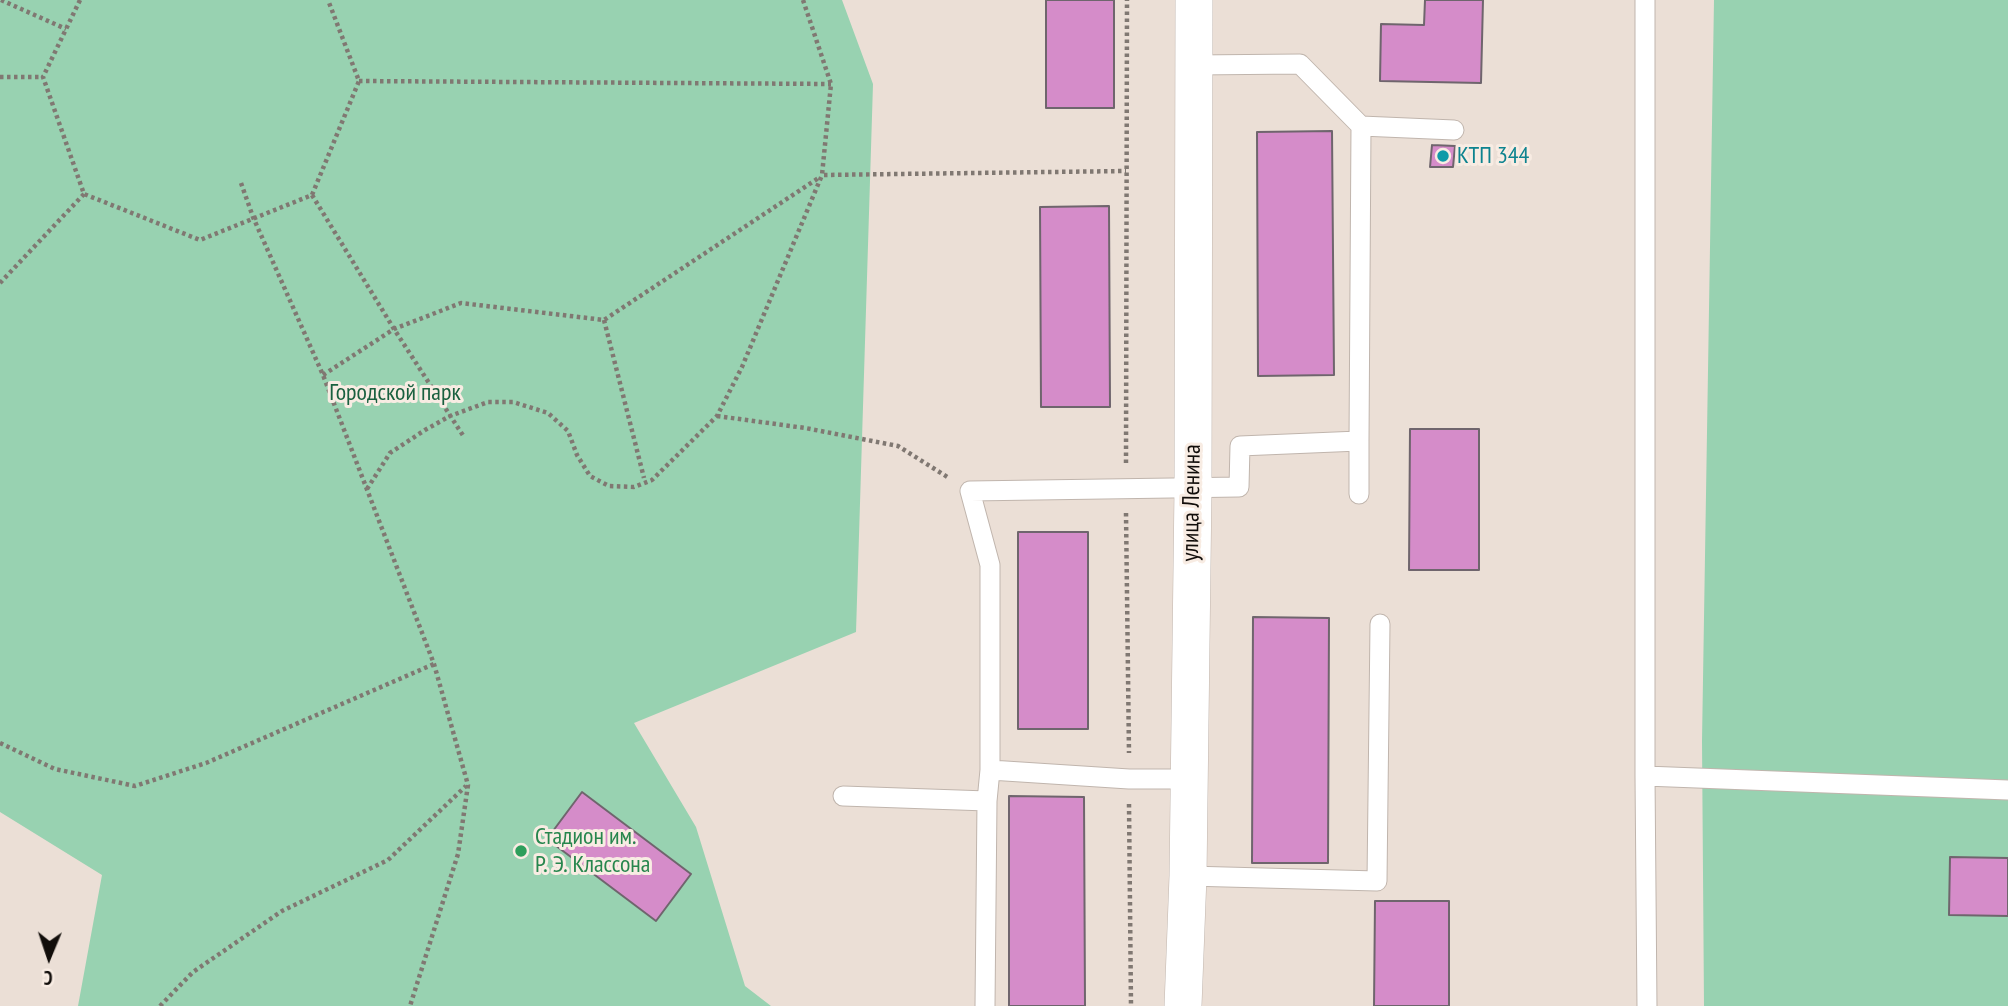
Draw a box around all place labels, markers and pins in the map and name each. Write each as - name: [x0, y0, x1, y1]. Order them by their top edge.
- place label: КТП 344: [1457, 142, 1529, 170]
- marker: КТП 344: [1435, 148, 1451, 164]
- place label: Стадион им. Р. Э. Классона: [535, 823, 650, 879]
- marker: Стадион им. Р. Э. Классона: [513, 843, 529, 859]

